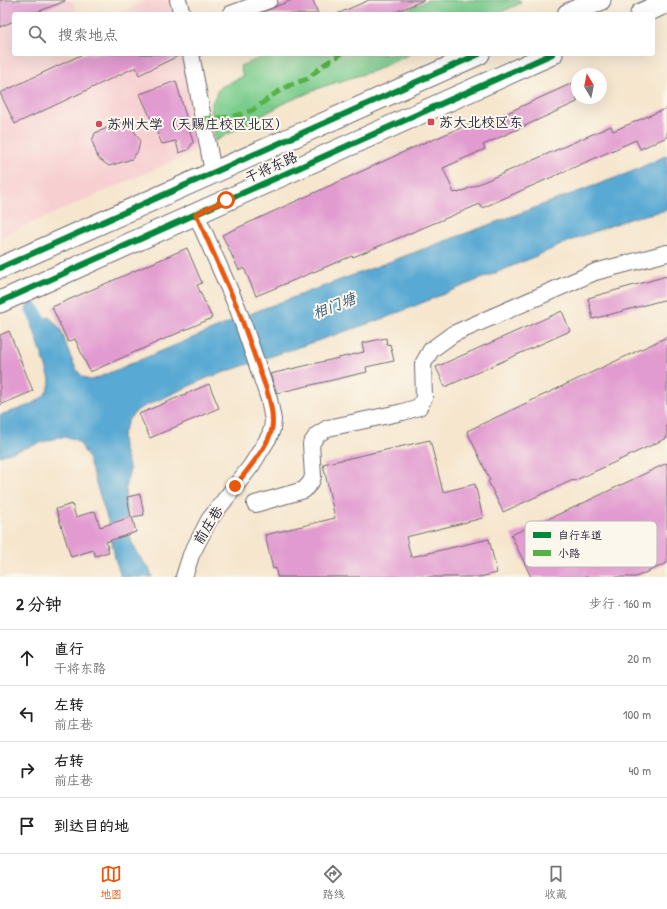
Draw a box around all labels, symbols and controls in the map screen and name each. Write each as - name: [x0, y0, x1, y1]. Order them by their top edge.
- search box: [12, 12, 655, 56]
- icon: search: [26, 23, 48, 45]
- text: 搜索地点: [58, 24, 118, 45]
- north arrow: [571, 68, 607, 104]
- place label: 苏大北校区东: [439, 112, 523, 131]
- place label: 苏州大学（天赐庄校区北区）: [107, 114, 289, 133]
- marker: 苏大北校区东: [426, 117, 436, 127]
- marker: 苏州大学（天赐庄校区北区）: [94, 119, 104, 129]
- street label: 干将东路: [241, 146, 300, 187]
- route start: [217, 191, 235, 209]
- water label: 相门塘: [309, 287, 360, 323]
- route end: [226, 477, 244, 495]
- street label: 前庄巷: [188, 501, 227, 548]
- legend: [525, 521, 657, 567]
- text: 自行车道: [558, 528, 602, 542]
- text: 小路: [558, 546, 580, 560]
- text: 2 分钟: [16, 592, 62, 615]
- text: 步行 · 160 m: [589, 594, 651, 612]
- text: 直行: [54, 638, 84, 659]
- icon: ahead: [16, 647, 38, 669]
- text: 20 m: [627, 649, 651, 667]
- text: 干将东路: [54, 659, 106, 677]
- text: 左转: [54, 694, 84, 715]
- icon: left: [16, 703, 38, 725]
- text: 100 m: [623, 705, 651, 723]
- text: 前庄巷: [54, 715, 93, 733]
- text: 右转: [54, 750, 84, 771]
- icon: right: [16, 759, 38, 781]
- text: 40 m: [628, 761, 651, 779]
- text: 前庄巷: [54, 771, 93, 789]
- icon: arrive: [16, 815, 38, 837]
- text: 到达目的地: [54, 815, 129, 836]
- tab: 地图: [100, 863, 122, 901]
- tab: 路线: [322, 863, 344, 901]
- tab: 收藏: [545, 863, 567, 901]

